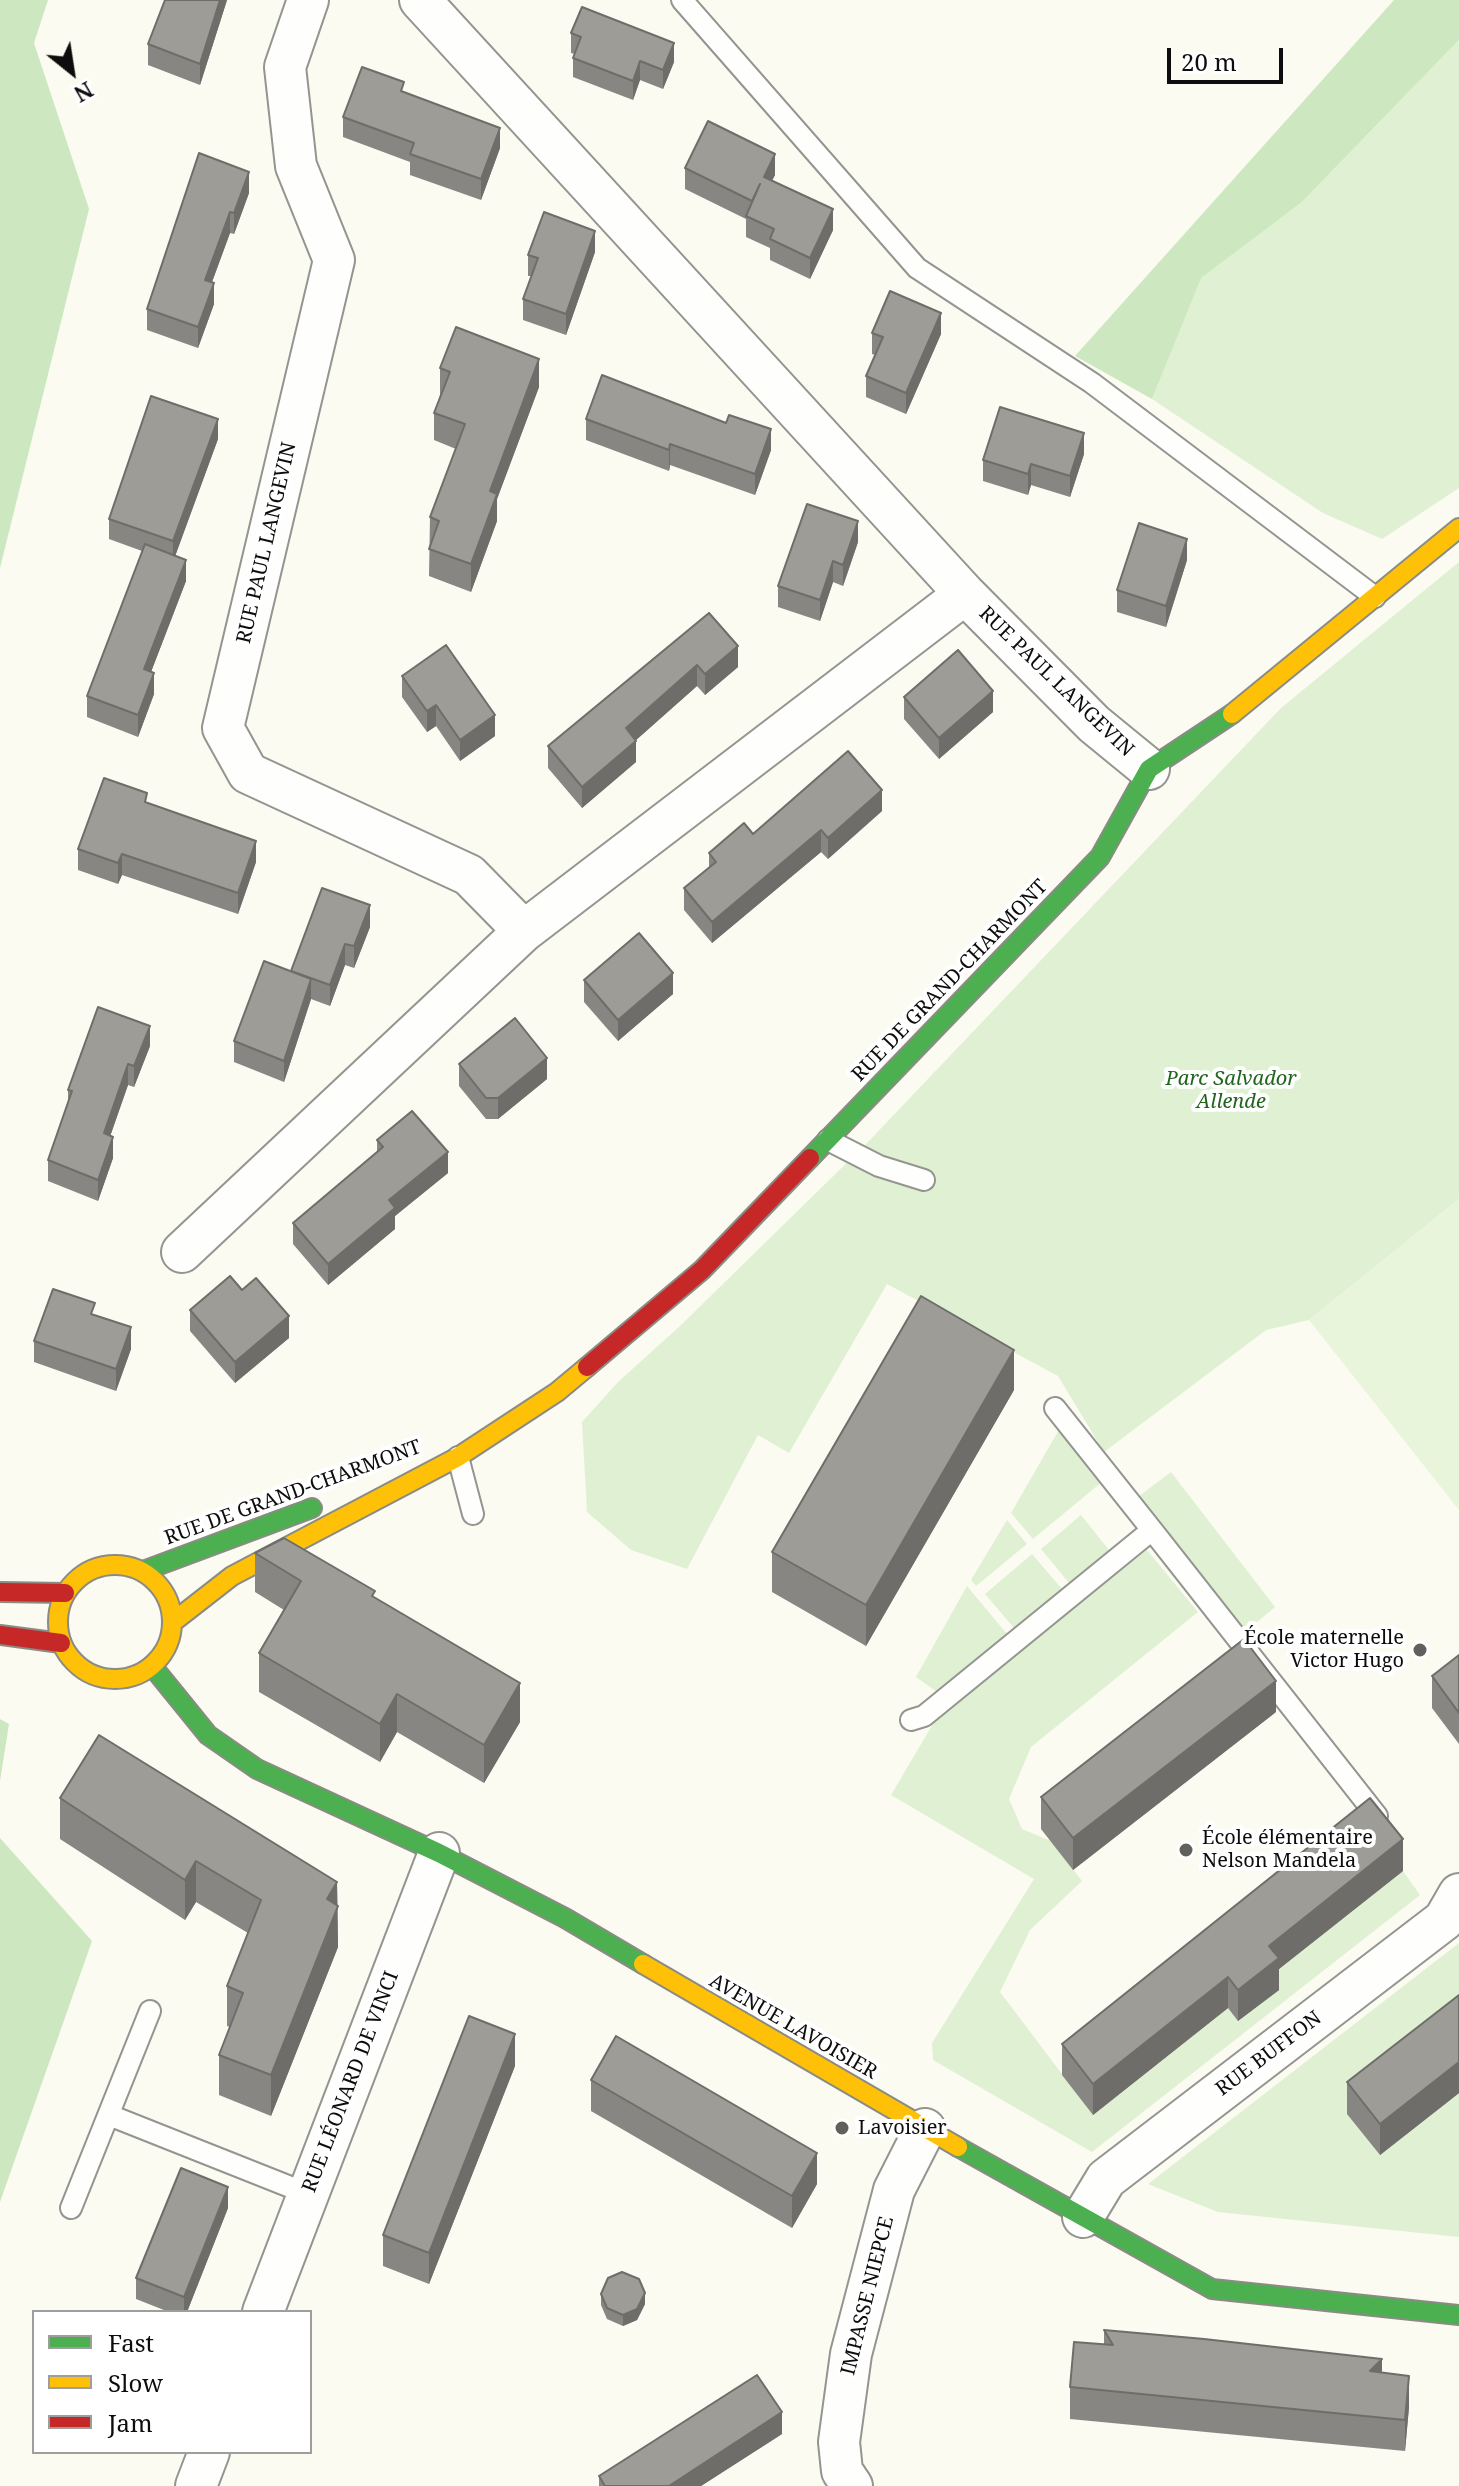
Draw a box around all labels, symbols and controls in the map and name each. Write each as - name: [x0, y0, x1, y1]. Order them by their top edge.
- north arrow: [32, 32, 112, 112]
- scale bar: [1171, 32, 1287, 82]
- text: 20 m: [1181, 45, 1237, 78]
- text: N: [69, 75, 99, 110]
- street label: RUE PAUL LANGEVIN: [232, 440, 302, 646]
- street label: RUE PAUL LANGEVIN: [974, 602, 1138, 762]
- street label: RUE DE GRAND-CHARMONT: [847, 875, 1053, 1087]
- park label: Parc Salvador Allende: [1165, 1067, 1297, 1114]
- street label: RUE DE GRAND-CHARMONT: [162, 1435, 424, 1551]
- place label: École maternelle Victor Hugo: [1244, 1626, 1404, 1673]
- marker: École maternelle Victor Hugo: [1411, 1641, 1429, 1659]
- place label: École élémentaire Nelson Mandela: [1202, 1826, 1373, 1873]
- marker: École élémentaire Nelson Mandela: [1177, 1841, 1195, 1859]
- street label: RUE LÉONARD DE VINCI: [298, 1968, 404, 2196]
- street label: AVENUE LAVOISIER: [705, 1969, 881, 2085]
- street label: RUE BUFFON: [1211, 2006, 1327, 2102]
- place label: Lavoisier: [858, 2116, 947, 2140]
- marker: Lavoisier: [833, 2119, 851, 2137]
- street label: IMPASSE NIEPCE: [837, 2214, 899, 2378]
- legend: [32, 2310, 312, 2454]
- text: Fast: [108, 2326, 154, 2359]
- text: Slow: [108, 2366, 163, 2399]
- text: Jam: [108, 2406, 153, 2439]

